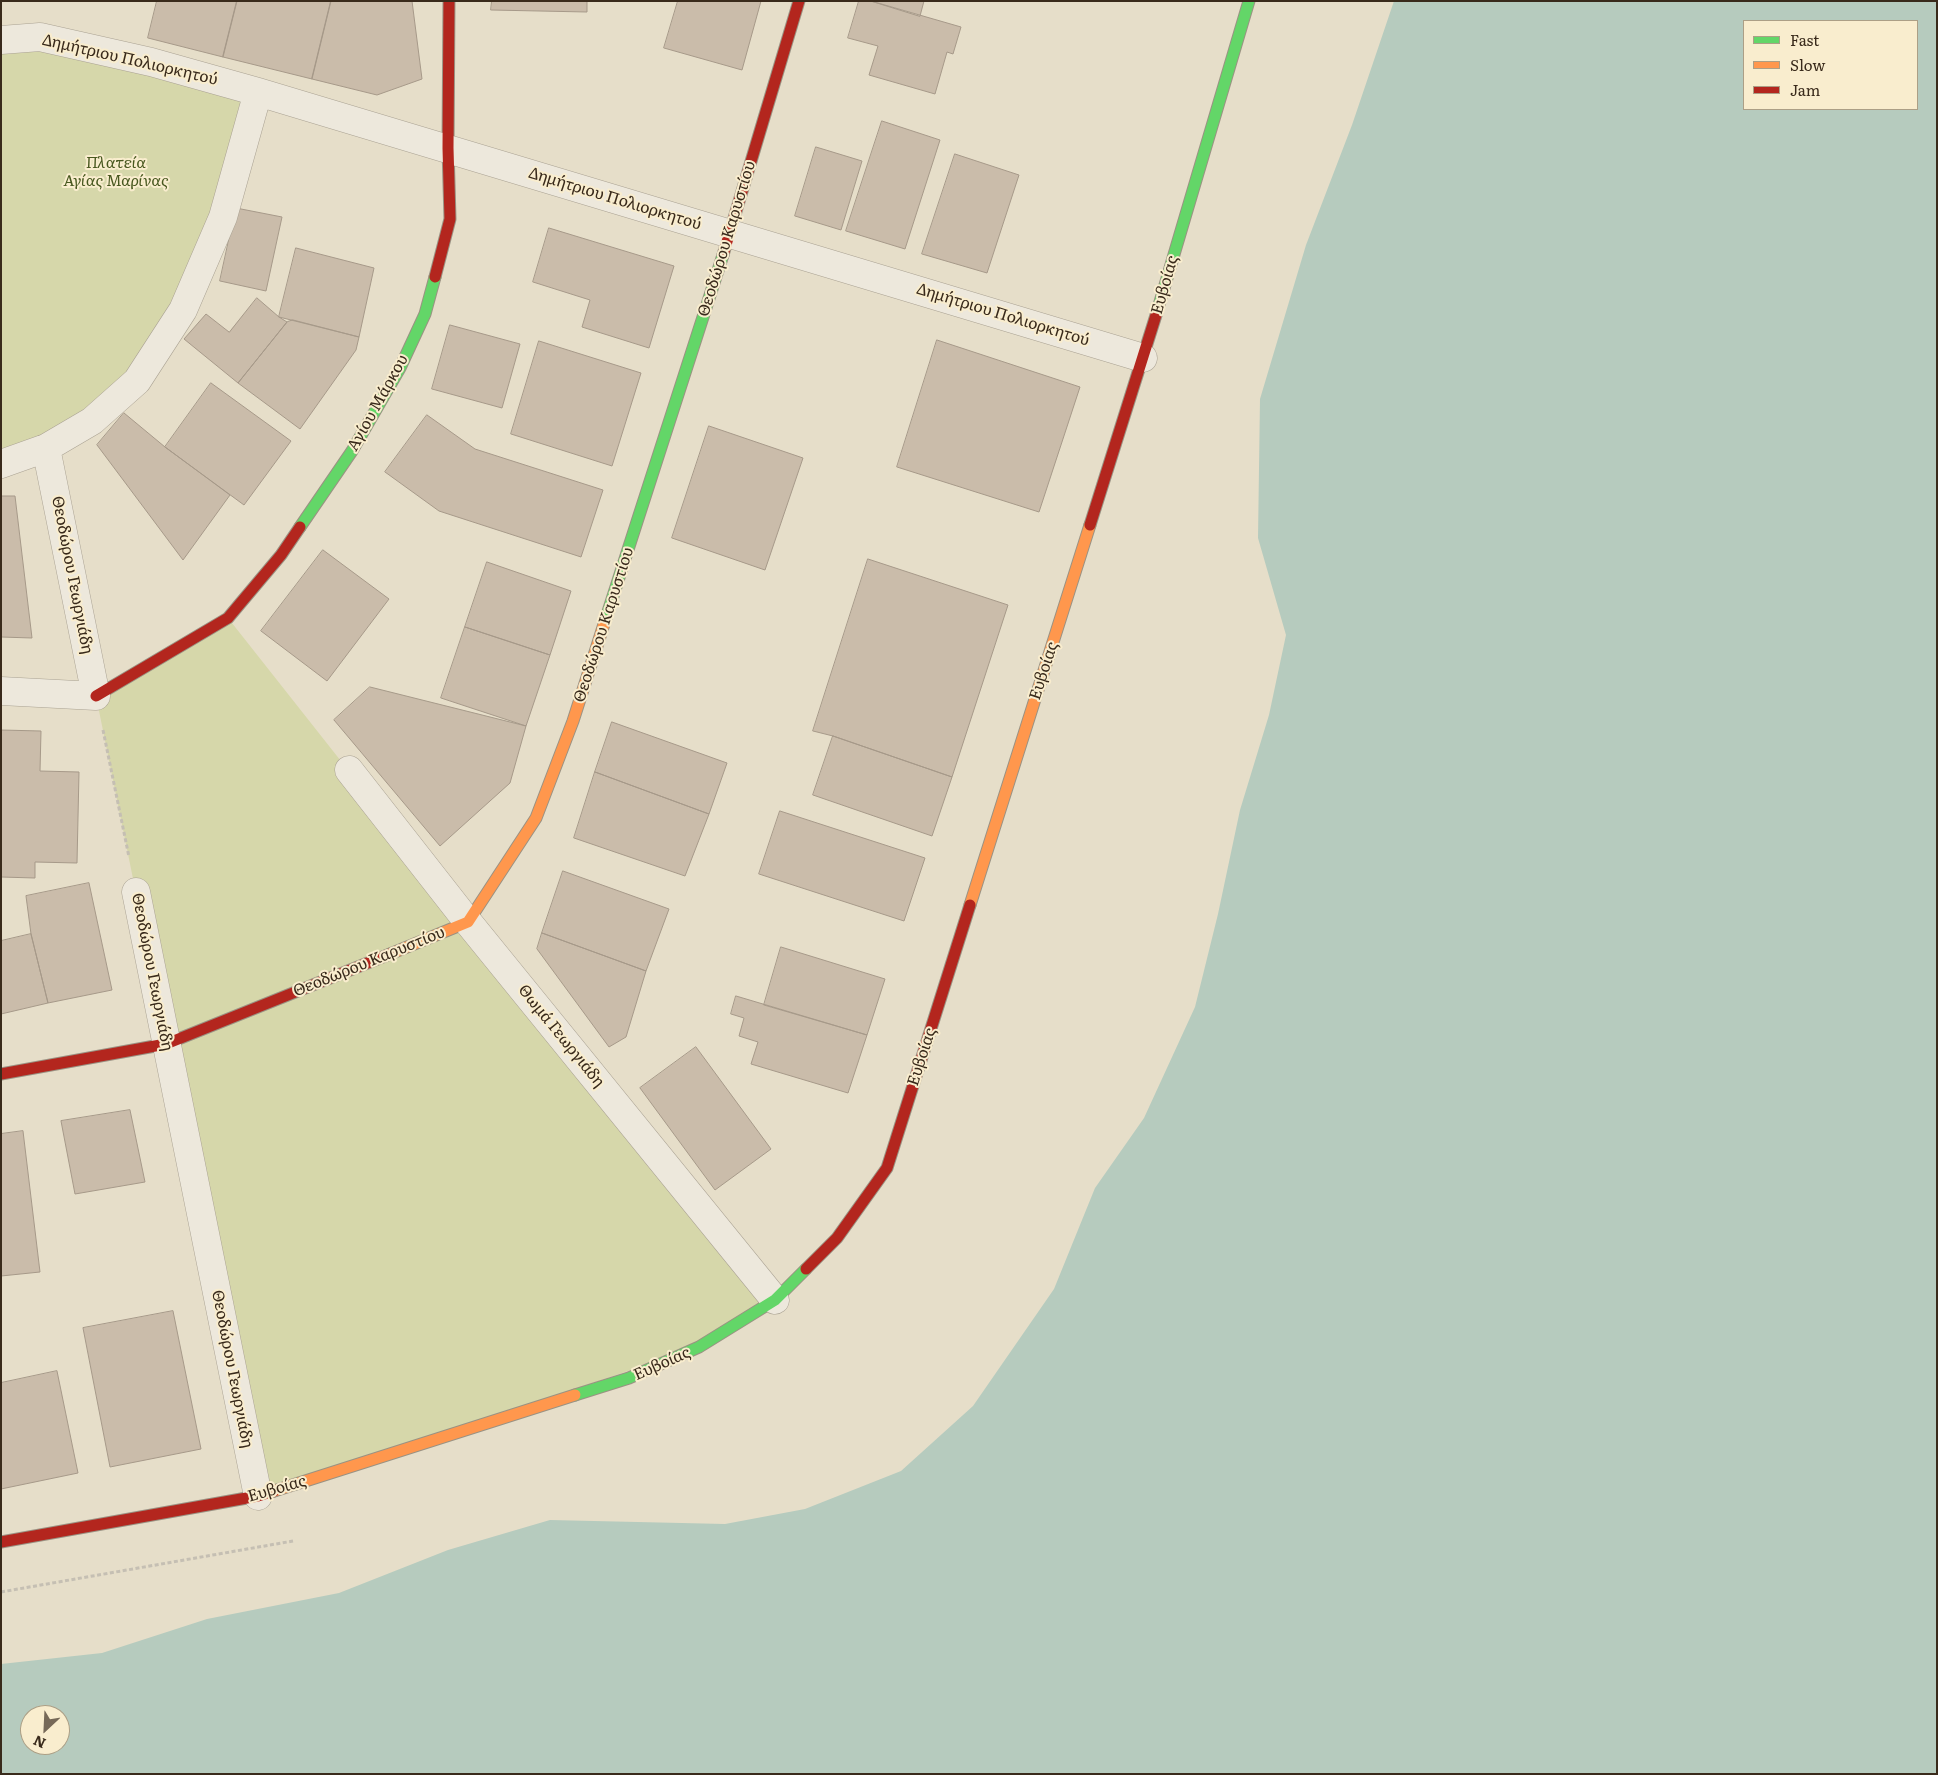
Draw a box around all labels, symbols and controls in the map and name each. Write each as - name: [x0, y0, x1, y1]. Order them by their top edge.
- legend: [1743, 20, 1918, 110]
- text: Fast: [1790, 28, 1819, 51]
- street label: Δημήτριου Πολιορκητού: [40, 30, 220, 90]
- text: Slow: [1790, 53, 1825, 76]
- text: Jam: [1790, 78, 1820, 101]
- park label: Πλατεία Αγίας Μαρίνας: [63, 153, 169, 191]
- street label: Θεοδώρου Καρυστίου: [694, 159, 760, 319]
- street label: Δημήτριου Πολιορκητού: [526, 164, 704, 234]
- street label: Ευβοίας: [1147, 254, 1183, 316]
- street label: Δημήτριου Πολιορκητού: [914, 280, 1092, 350]
- street label: Αγίου Μάρκου: [344, 351, 412, 455]
- street label: Θεοδώρου Γεωργιάδη: [47, 494, 97, 656]
- street label: Θεοδώρου Καρυστίου: [570, 545, 638, 705]
- street label: Ευβοίας: [1026, 639, 1062, 703]
- street label: Θεοδώρου Γεωργιάδη: [127, 891, 177, 1053]
- street label: Θεοδώρου Καρυστίου: [290, 923, 448, 1001]
- street label: Θωμά Γεωργιάδη: [514, 981, 608, 1091]
- street label: Ευβοίας: [904, 1025, 940, 1089]
- street label: Θεοδώρου Γεωργιάδη: [207, 1288, 257, 1450]
- street label: Ευβοίας: [631, 1343, 693, 1385]
- street label: Ευβοίας: [246, 1471, 308, 1507]
- north arrow: [20, 1705, 70, 1755]
- text: N: [30, 1731, 49, 1754]

